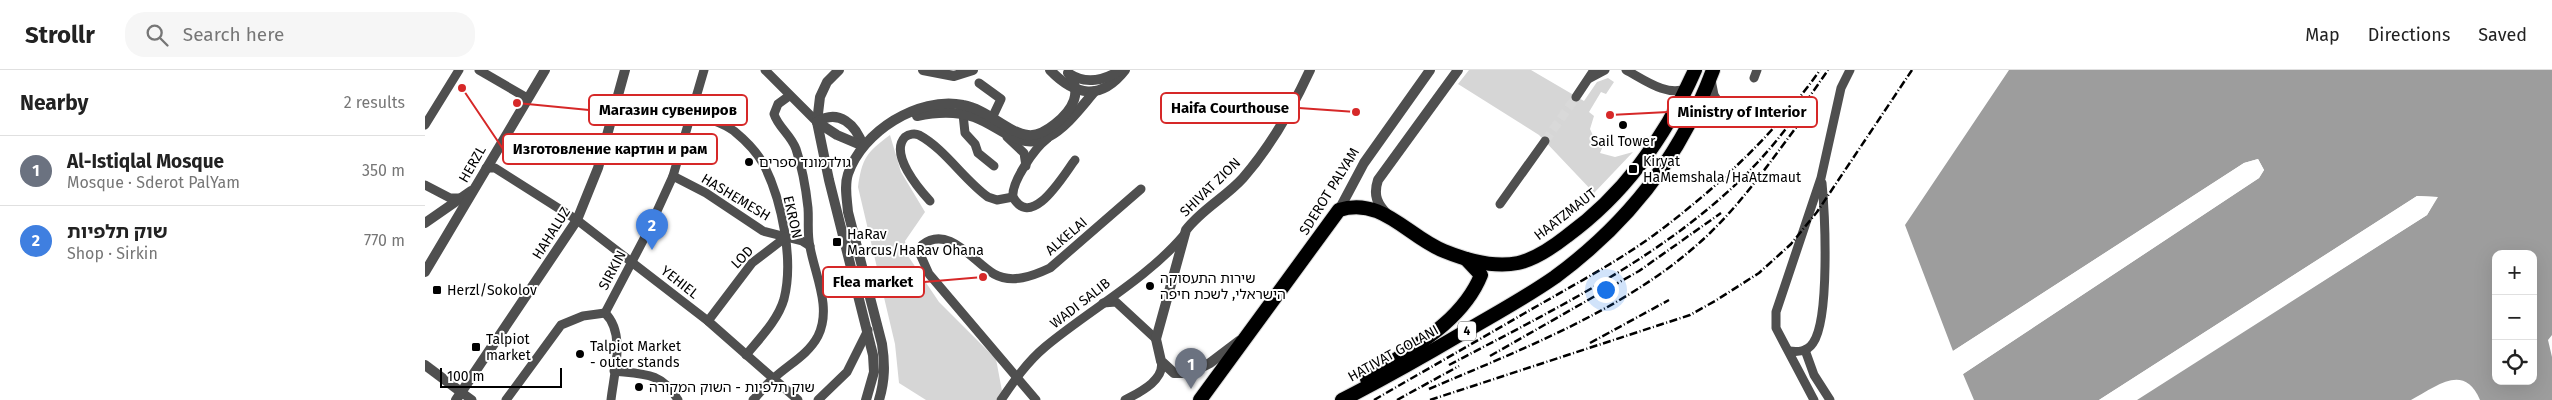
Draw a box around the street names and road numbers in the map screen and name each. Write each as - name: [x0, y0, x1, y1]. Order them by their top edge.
- street label: HERZL: [455, 143, 490, 186]
- street label: SDEROT PALYAM: [1296, 144, 1363, 238]
- street label: SHIVAT ZION: [1176, 154, 1244, 221]
- street label: HASHEMESH: [698, 170, 773, 225]
- street label: HAATZMAUT: [1531, 184, 1600, 244]
- street label: EKRON: [779, 194, 806, 240]
- street label: HAHALUZ: [529, 204, 574, 262]
- street label: ALKELAI: [1042, 214, 1091, 259]
- street label: LOD: [728, 242, 757, 272]
- street label: SIRKIN: [595, 248, 630, 293]
- street label: YEHIEL: [657, 262, 702, 302]
- street label: WADI SALIB: [1047, 275, 1114, 332]
- street label: HATIVAT GOLANI: [1345, 321, 1442, 385]
- road number: 4: [1458, 322, 1476, 340]

